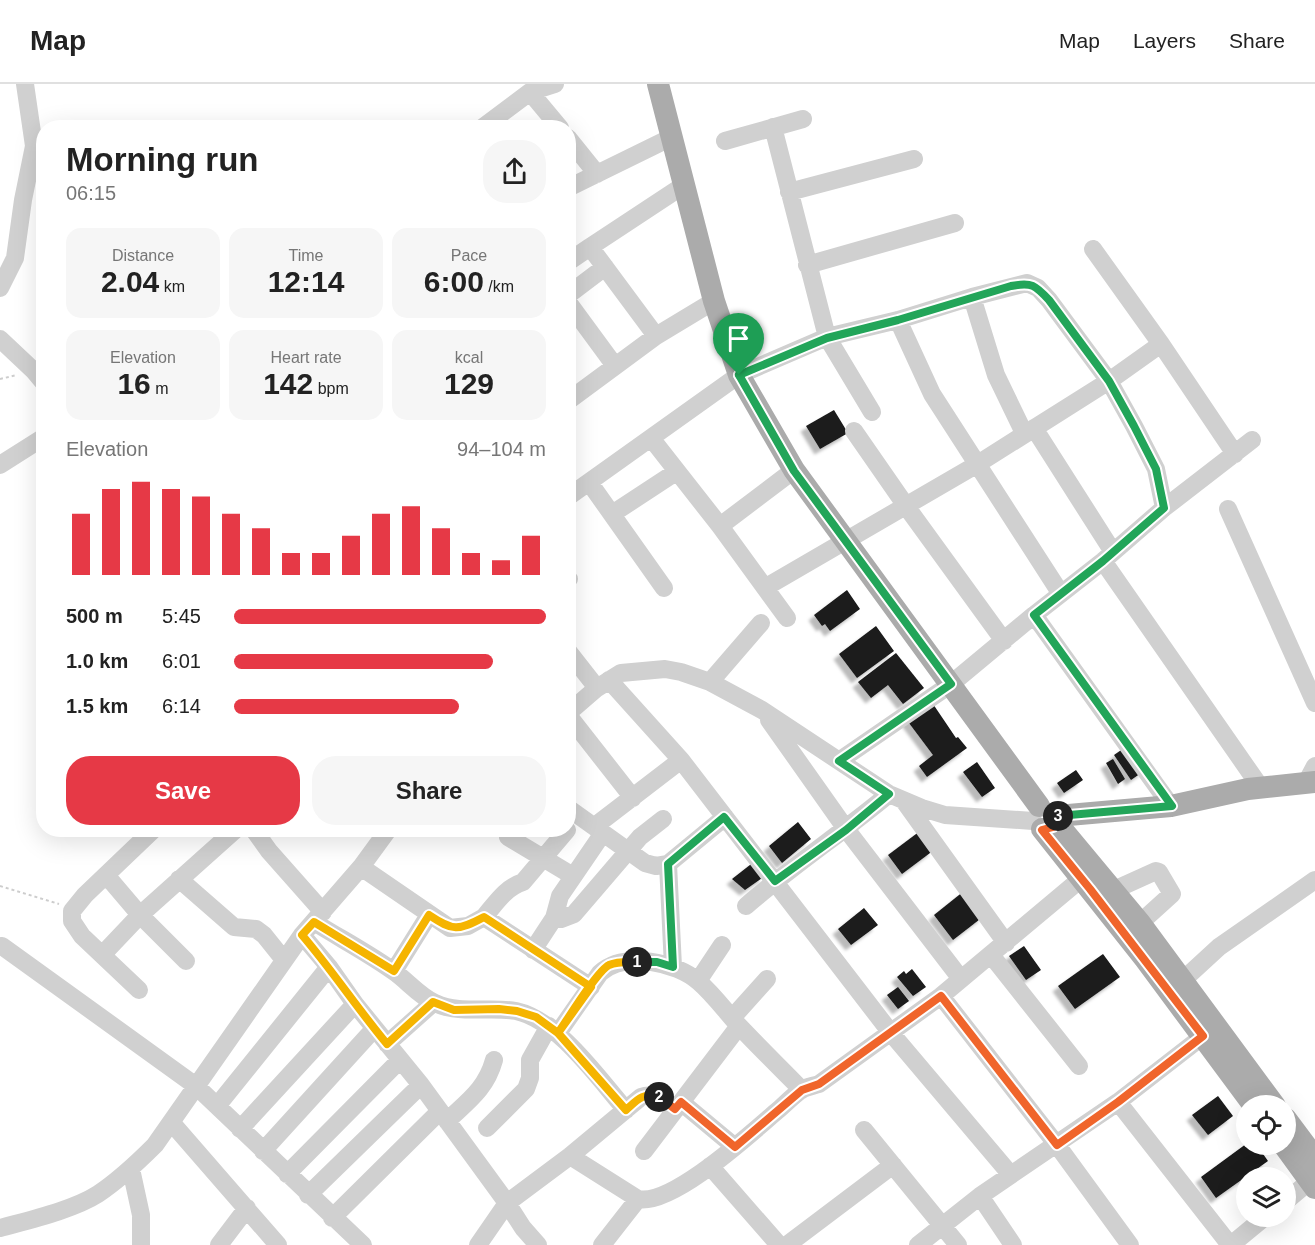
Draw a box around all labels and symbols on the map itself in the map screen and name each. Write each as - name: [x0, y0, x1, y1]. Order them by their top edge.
- pin: [713, 313, 764, 375]
- pin: 3: [1043, 801, 1073, 831]
- pin: 1: [622, 947, 652, 977]
- pin: 2: [644, 1082, 674, 1112]

